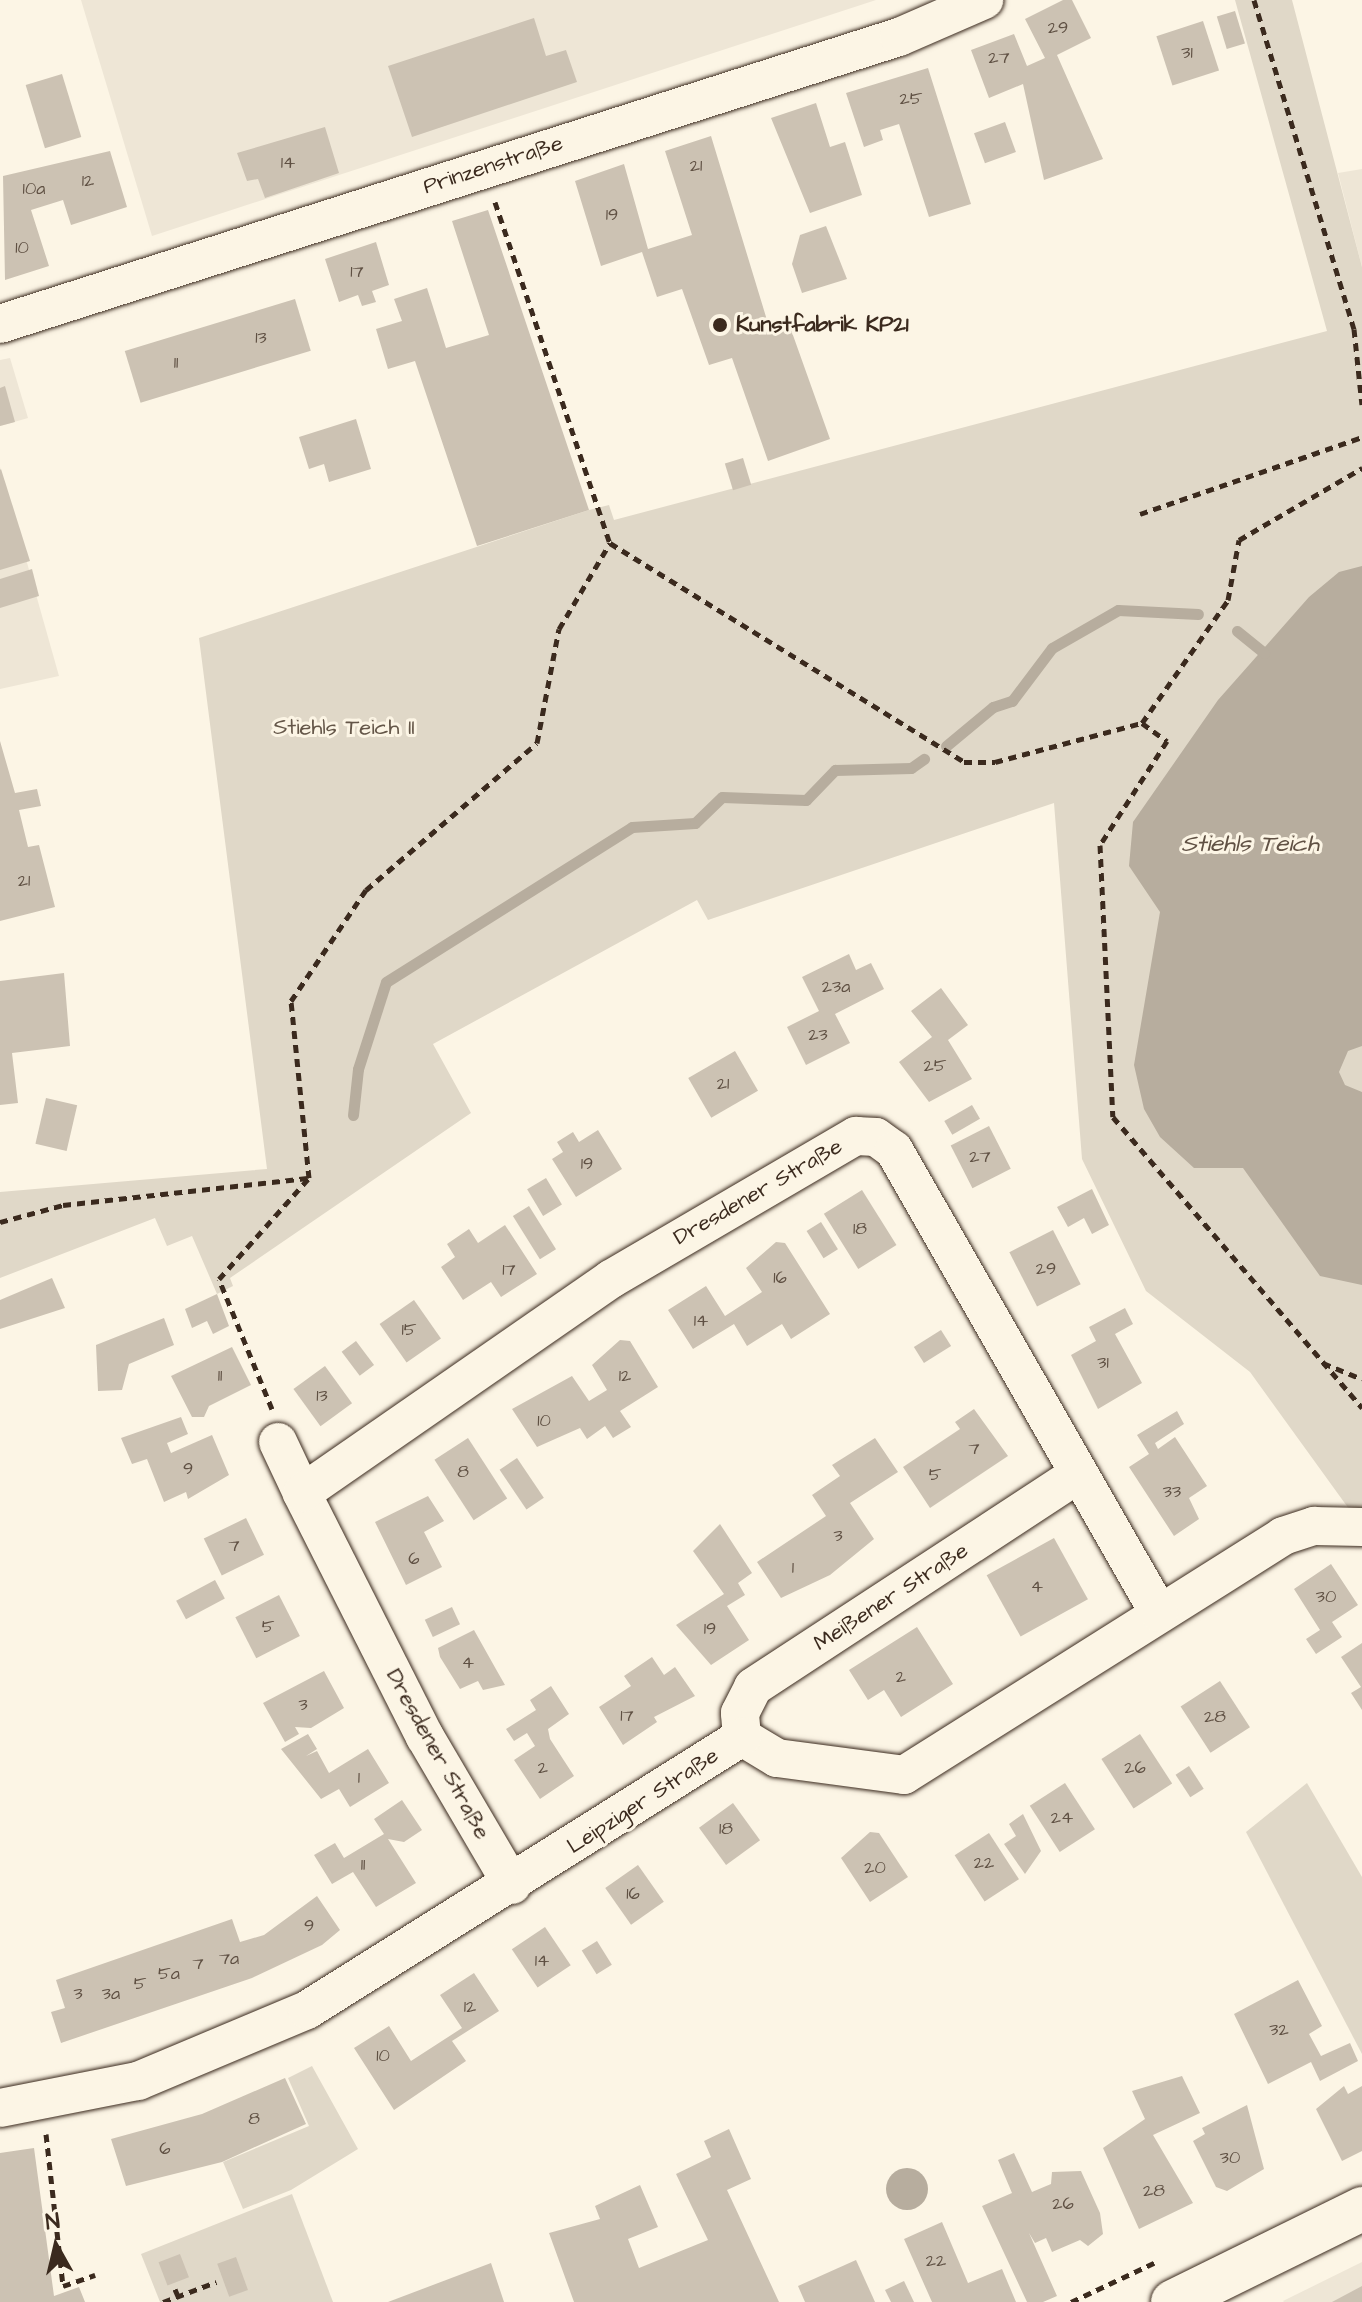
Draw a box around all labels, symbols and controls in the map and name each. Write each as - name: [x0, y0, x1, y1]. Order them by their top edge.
- house number: 29: [1048, 17, 1068, 39]
- house number: 31: [1181, 42, 1193, 64]
- house number: 27: [988, 47, 1010, 69]
- house number: 25: [899, 88, 923, 110]
- street label: Prinzenstraße: [420, 130, 566, 200]
- house number: 14: [281, 152, 295, 174]
- house number: 21: [690, 155, 702, 177]
- house number: 12: [82, 170, 94, 192]
- house number: 10a: [23, 178, 45, 200]
- house number: 19: [606, 204, 618, 226]
- house number: 10: [15, 237, 29, 259]
- house number: 17: [350, 261, 364, 283]
- place label: Kunstfabrik KP21: [736, 312, 909, 338]
- marker: Kunstfabrik KP21: [711, 316, 729, 334]
- house number: 13: [255, 327, 267, 349]
- house number: 11: [174, 352, 178, 374]
- park label: Stiehls Teich II: [273, 715, 415, 741]
- water label: Stiehls Teich: [1181, 831, 1319, 859]
- house number: 21: [18, 870, 30, 892]
- house number: 23a: [822, 976, 850, 998]
- house number: 23: [808, 1024, 828, 1046]
- house number: 25: [923, 1055, 947, 1077]
- house number: 21: [717, 1073, 729, 1095]
- street label: Dresdener Straße: [669, 1133, 847, 1251]
- house number: 27: [969, 1146, 991, 1168]
- house number: 19: [581, 1153, 593, 1175]
- house number: 18: [853, 1218, 867, 1240]
- house number: 29: [1036, 1258, 1056, 1280]
- house number: 17: [502, 1259, 516, 1281]
- house number: 16: [773, 1267, 787, 1289]
- house number: 14: [694, 1310, 708, 1332]
- house number: 15: [401, 1319, 417, 1341]
- house number: 31: [1097, 1352, 1109, 1374]
- house number: 11: [218, 1365, 222, 1387]
- house number: 12: [619, 1365, 631, 1387]
- house number: 13: [316, 1385, 328, 1407]
- house number: 10: [537, 1410, 551, 1432]
- house number: 7: [968, 1438, 980, 1460]
- house number: 9: [183, 1458, 193, 1480]
- house number: 8: [457, 1461, 469, 1483]
- house number: 5: [929, 1464, 941, 1486]
- house number: 33: [1163, 1481, 1181, 1503]
- house number: 3: [833, 1525, 843, 1547]
- house number: 7: [228, 1535, 240, 1557]
- street label: Meißener Straße: [809, 1537, 973, 1657]
- house number: 6: [408, 1548, 420, 1570]
- house number: 1: [792, 1557, 794, 1579]
- house number: 4: [1031, 1576, 1043, 1598]
- house number: 30: [1316, 1586, 1336, 1608]
- house number: 5: [262, 1616, 274, 1638]
- house number: 19: [704, 1618, 716, 1640]
- house number: 4: [462, 1652, 474, 1674]
- street label: Dresdener Straße: [380, 1664, 496, 1844]
- house number: 2: [896, 1666, 906, 1688]
- house number: 3: [298, 1694, 308, 1716]
- house number: 17: [620, 1705, 634, 1727]
- house number: 28: [1204, 1706, 1226, 1728]
- street label: Leipziger Straße: [562, 1742, 724, 1860]
- house number: 2: [538, 1757, 548, 1779]
- house number: 26: [1124, 1757, 1146, 1779]
- house number: 1: [358, 1767, 360, 1789]
- house number: 24: [1051, 1807, 1073, 1829]
- house number: 18: [719, 1818, 733, 1840]
- house number: 22: [974, 1852, 994, 1874]
- house number: 11: [361, 1854, 365, 1876]
- house number: 20: [864, 1857, 886, 1879]
- house number: 16: [626, 1883, 640, 1905]
- house number: 9: [304, 1915, 314, 1937]
- house number: 7a: [219, 1948, 239, 1970]
- house number: 14: [535, 1950, 549, 1972]
- house number: 7: [192, 1953, 204, 1975]
- house number: 5a: [158, 1963, 180, 1985]
- house number: 5: [134, 1973, 146, 1995]
- house number: 3: [73, 1983, 83, 2005]
- house number: 3a: [102, 1983, 120, 2005]
- house number: 12: [464, 1996, 476, 2018]
- house number: 32: [1269, 2019, 1289, 2041]
- house number: 10: [376, 2045, 390, 2067]
- house number: 8: [248, 2108, 260, 2130]
- house number: 6: [159, 2138, 171, 2160]
- house number: 30: [1220, 2147, 1240, 2169]
- house number: 28: [1143, 2180, 1165, 2202]
- house number: 26: [1052, 2193, 1074, 2215]
- text: N: [44, 2205, 62, 2238]
- north arrow: [16, 2206, 96, 2286]
- house number: 22: [926, 2250, 946, 2272]

